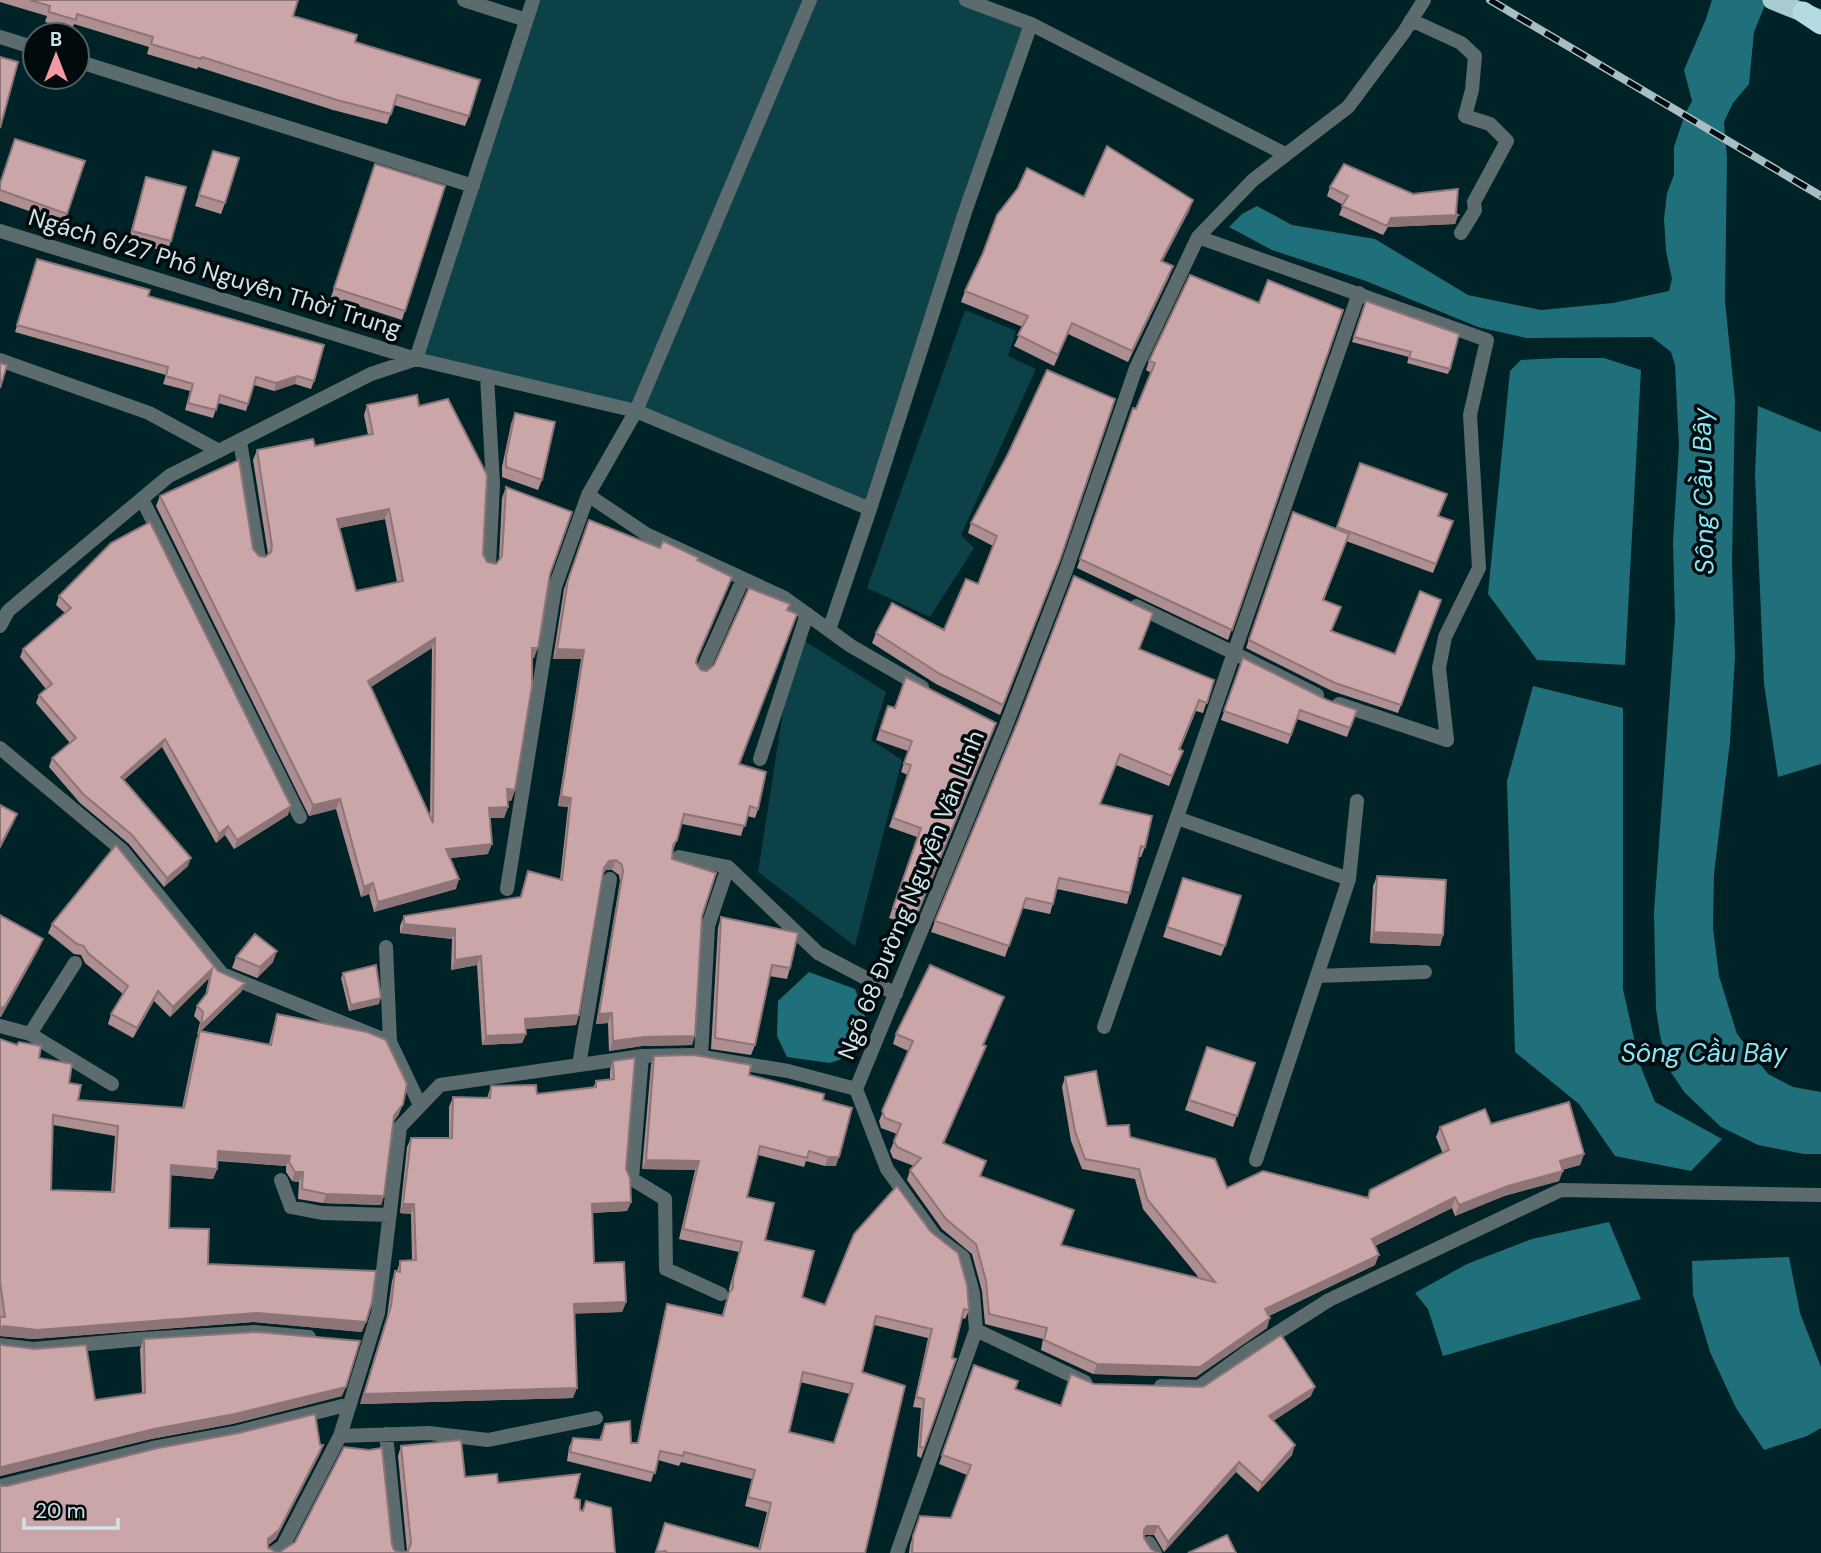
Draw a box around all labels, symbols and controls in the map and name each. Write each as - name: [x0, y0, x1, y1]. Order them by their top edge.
- north arrow: [21, 21, 91, 91]
- text: B: [50, 27, 62, 52]
- street label: Ngách 6/27 Phố Nguyễn Thời Trung: [25, 201, 405, 344]
- water label: Sông Cầu Bây: [1685, 406, 1721, 575]
- street label: Ngõ 68 Đường Nguyễn Văn Linh: [830, 726, 991, 1064]
- water label: Sông Cầu Bây: [1621, 1036, 1789, 1070]
- scale bar: [24, 1486, 119, 1530]
- text: 20 m: [35, 1497, 86, 1525]

